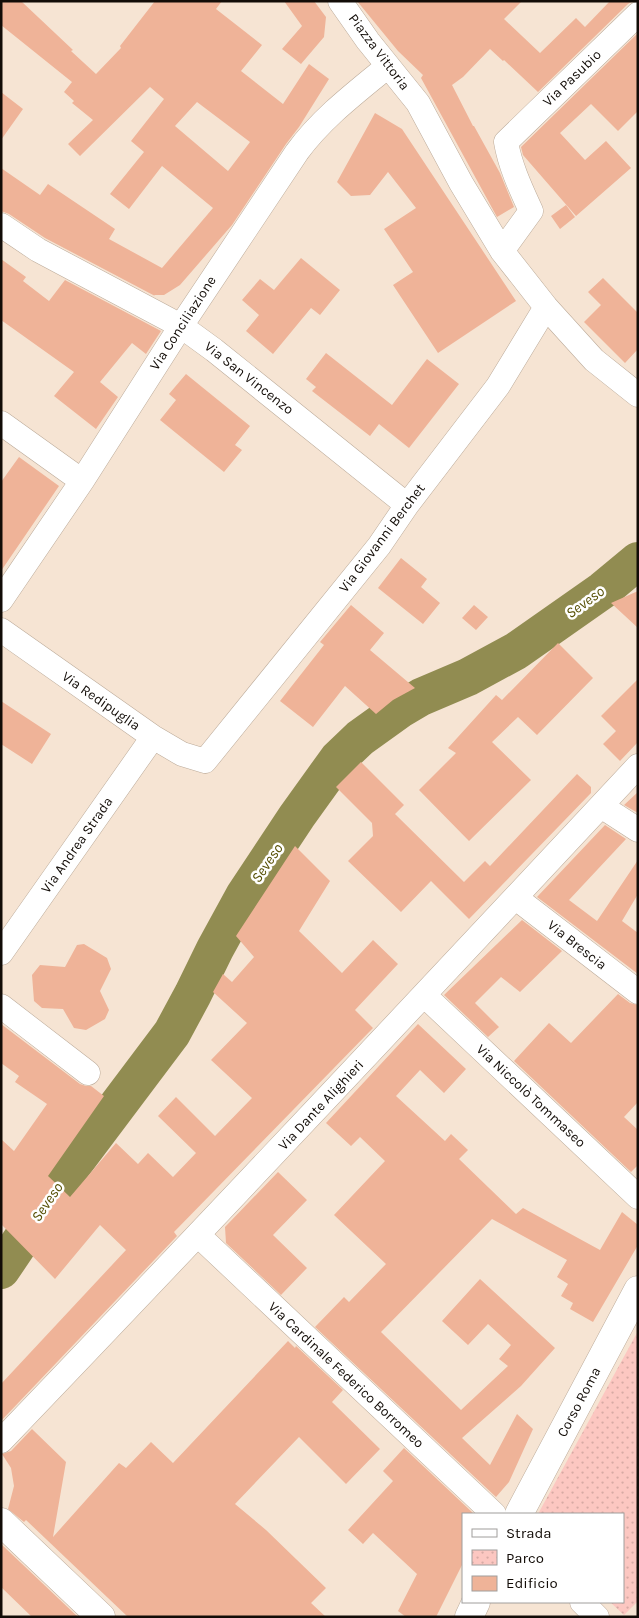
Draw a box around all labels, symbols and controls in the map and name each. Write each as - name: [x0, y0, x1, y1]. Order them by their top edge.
- street label: Piazza Vittoria: [345, 10, 413, 94]
- street label: Via Pasubio: [539, 46, 605, 110]
- street label: Via Conciliazione: [146, 273, 220, 373]
- street label: Via San Vincenzo: [201, 338, 297, 418]
- street label: Via Giovanni Berchet: [335, 480, 429, 596]
- water label: Seveso: [562, 582, 608, 622]
- street label: Via Redipuglia: [59, 668, 143, 734]
- street label: Via Andrea Strada: [37, 794, 117, 896]
- water label: Seveso: [247, 839, 287, 886]
- street label: Via Brescia: [544, 917, 610, 973]
- street label: Via Niccolò Tommaseo: [473, 1041, 589, 1151]
- street label: Via Dante Alighieri: [275, 1056, 367, 1154]
- water label: Seveso: [27, 1178, 67, 1225]
- street label: Via Cardinale Federico Borromeo: [265, 1298, 427, 1452]
- street label: Corso Roma: [553, 1364, 605, 1440]
- legend: [462, 1513, 624, 1603]
- text: Strada: [506, 1524, 552, 1542]
- text: Parco: [506, 1549, 544, 1567]
- text: Edificio: [506, 1574, 558, 1592]

